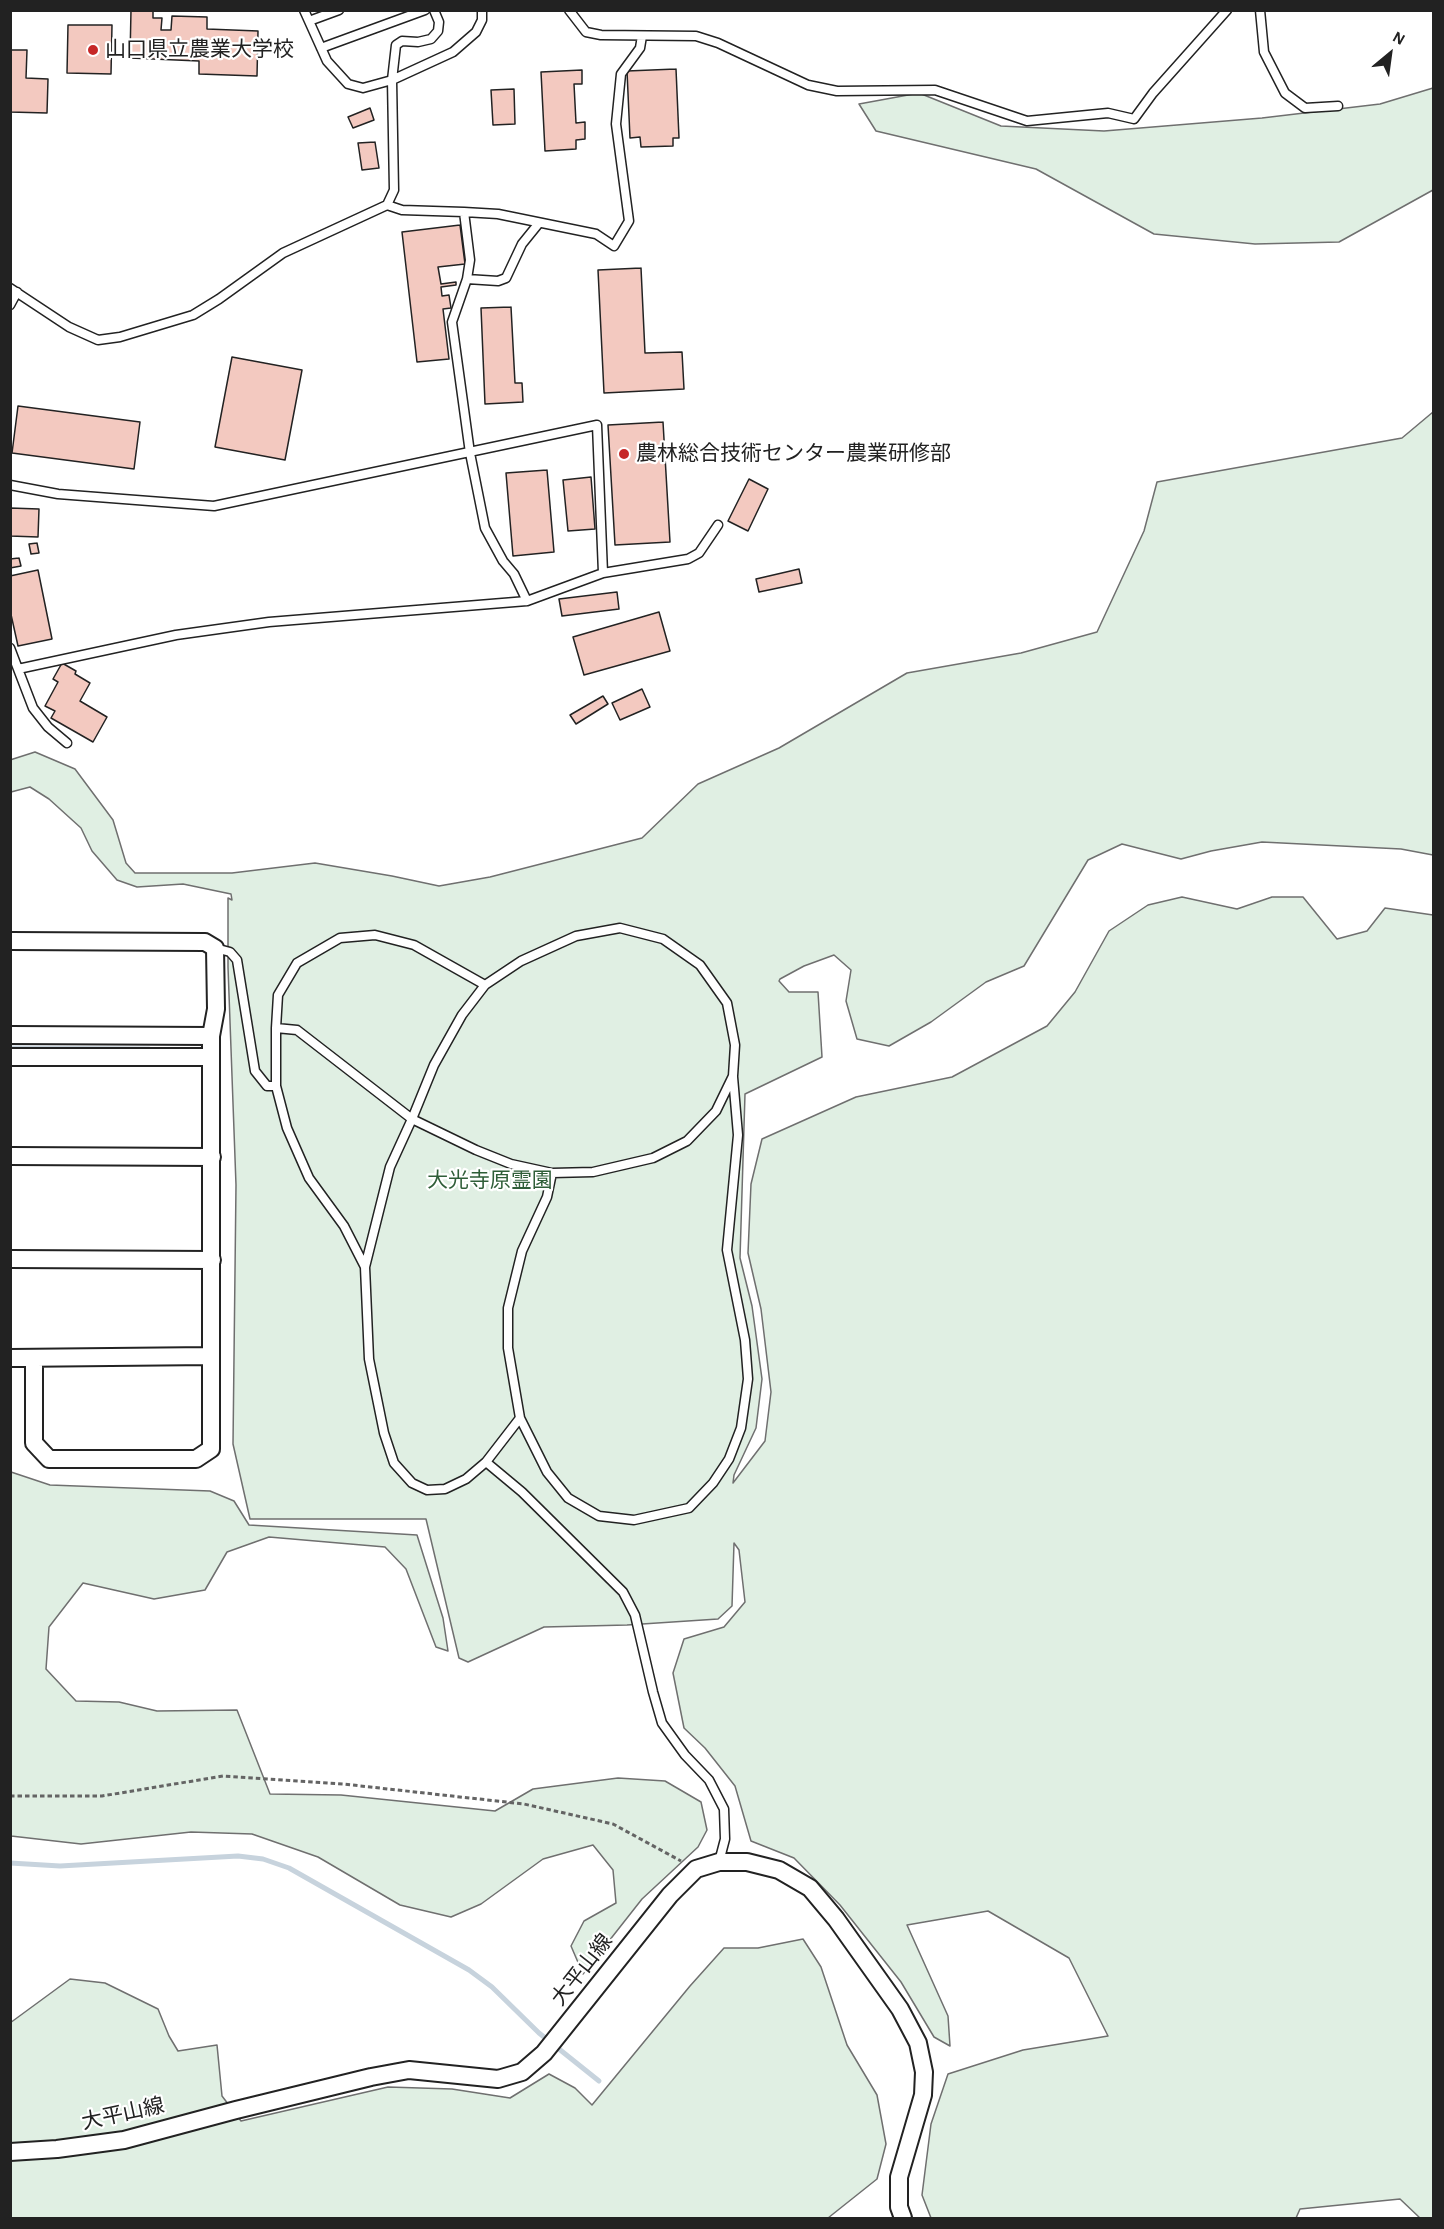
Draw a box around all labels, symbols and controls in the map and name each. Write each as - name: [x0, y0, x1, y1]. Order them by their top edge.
- north arrow: [1360, 24, 1420, 84]
- text: N: [1390, 29, 1407, 48]
- place label: 山口県立農業大学校: [105, 37, 294, 63]
- marker: 山口県立農業大学校: [86, 43, 100, 57]
- place label: 農林総合技術センター農業研修部: [636, 441, 951, 467]
- marker: 農林総合技術センター農業研修部: [617, 447, 631, 461]
- park label: 大光寺原霊園: [427, 1168, 553, 1194]
- street label: 大平山線: [546, 1929, 618, 2011]
- street label: 大平山線: [79, 2093, 167, 2135]

